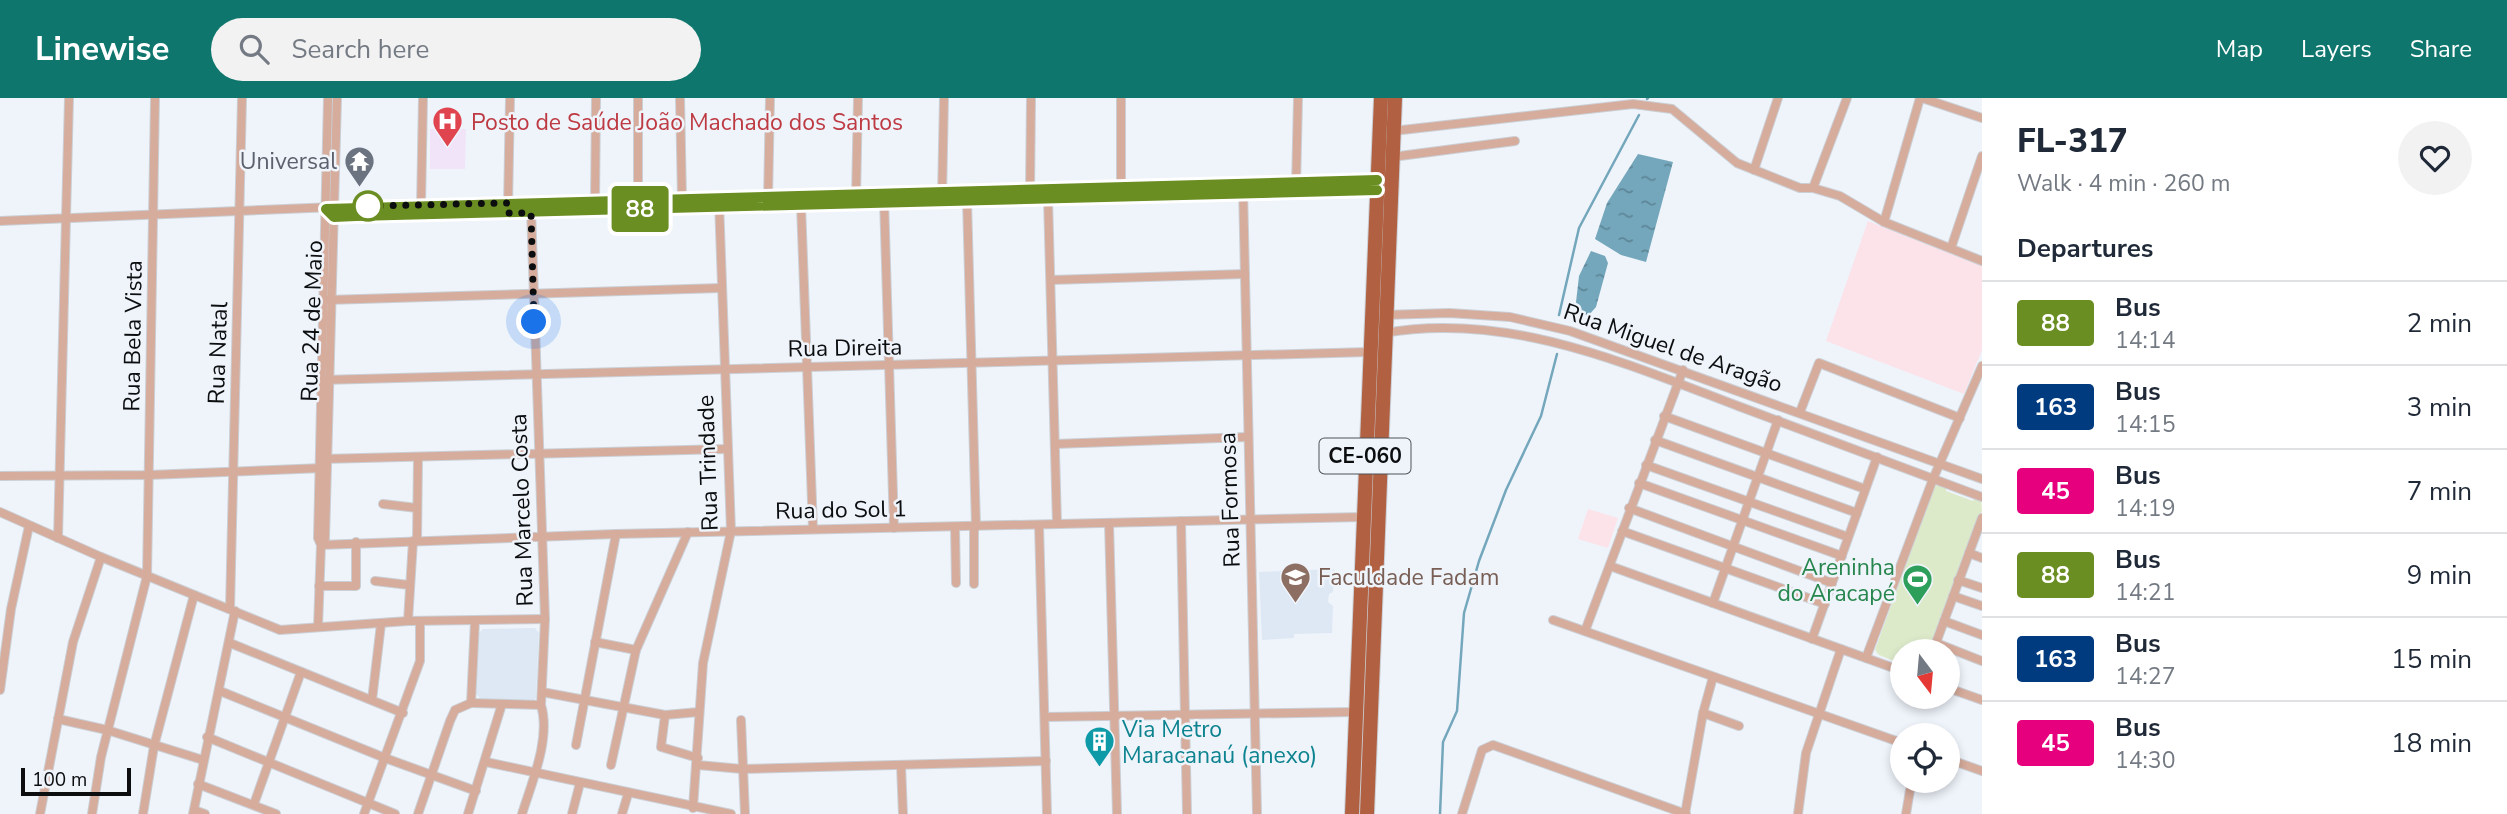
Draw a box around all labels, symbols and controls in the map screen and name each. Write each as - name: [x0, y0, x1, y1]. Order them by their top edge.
- search box: [211, 18, 701, 81]
- text: Linewise: [35, 27, 169, 72]
- icon: search: [235, 30, 273, 68]
- text: Search here: [291, 32, 429, 67]
- text: Map: [2216, 33, 2263, 65]
- text: Layers: [2301, 33, 2372, 65]
- text: Share: [2410, 33, 2472, 65]
- hospital icon: Posto de Saúde João Machado dos Santos: [431, 105, 465, 149]
- place label: Posto de Saúde João Machado dos Santos: [471, 107, 903, 138]
- text: FL-317: [2017, 119, 2128, 164]
- button: heart: [2398, 121, 2472, 195]
- temple icon: Universal: [343, 144, 377, 188]
- place label: Universal: [240, 146, 337, 177]
- text: Walk · 4 min · 260 m: [2017, 168, 2230, 199]
- line badge: 88: [608, 186, 672, 232]
- unlabelled marker: [353, 191, 383, 221]
- text: 88: [626, 193, 654, 225]
- text: Departures: [2017, 231, 2153, 266]
- street label: Rua 24 de Maio: [294, 240, 330, 402]
- street label: Rua Bela Vista: [116, 260, 150, 412]
- text: Bus: [2115, 290, 2161, 325]
- street label: Rua Miguel de Aragão: [1559, 296, 1787, 400]
- street label: Rua Natal: [201, 301, 235, 405]
- your location: [516, 304, 551, 339]
- text: 2 min: [2407, 306, 2472, 341]
- text: 88: [2041, 307, 2070, 339]
- text: 14:14: [2115, 325, 2175, 356]
- street label: Rua Direita: [787, 332, 903, 364]
- text: Bus: [2115, 374, 2161, 409]
- text: 3 min: [2407, 390, 2472, 425]
- text: 163: [2034, 391, 2077, 423]
- street label: Rua Trindade: [690, 394, 726, 532]
- text: 14:15: [2115, 409, 2175, 440]
- street label: Rua Marcelo Costa: [503, 413, 541, 607]
- street label: Rua Formosa: [1212, 432, 1248, 568]
- road number: CE-060: [1320, 438, 1410, 474]
- text: Bus: [2115, 458, 2161, 493]
- text: 7 min: [2407, 474, 2472, 509]
- text: 45: [2041, 475, 2070, 507]
- street label: Rua do Sol 1: [775, 493, 907, 527]
- text: 14:19: [2115, 493, 2175, 524]
- text: Bus: [2115, 542, 2161, 577]
- place label: Areninha do Aracapé: [1777, 552, 1895, 609]
- text: 9 min: [2407, 558, 2472, 593]
- text: 88: [2041, 559, 2070, 591]
- school or university icon: Faculdade Fadam: [1278, 560, 1312, 604]
- place label: Faculdade Fadam: [1318, 562, 1499, 593]
- sports icon: Areninha do Aracapé: [1901, 563, 1935, 607]
- text: 14:21: [2115, 577, 2175, 608]
- text: Bus: [2115, 626, 2161, 661]
- north arrow: [1890, 639, 1960, 709]
- map controls: [1890, 639, 1960, 793]
- text: 15 min: [2391, 642, 2472, 677]
- text: 163: [2034, 643, 2077, 675]
- text: 14:27: [2115, 661, 2175, 692]
- text: Bus: [2115, 710, 2161, 745]
- place label: Via Metro Maracanaú (anexo): [1121, 714, 1317, 771]
- button: locate: [1890, 723, 1960, 793]
- building icon: Via Metro Maracanaú (anexo): [1082, 725, 1116, 769]
- text: 18 min: [2391, 726, 2472, 761]
- text: 45: [2041, 727, 2070, 759]
- text: 14:30: [2115, 745, 2175, 776]
- scale bar: [21, 765, 131, 797]
- text: 100 m: [32, 767, 87, 793]

